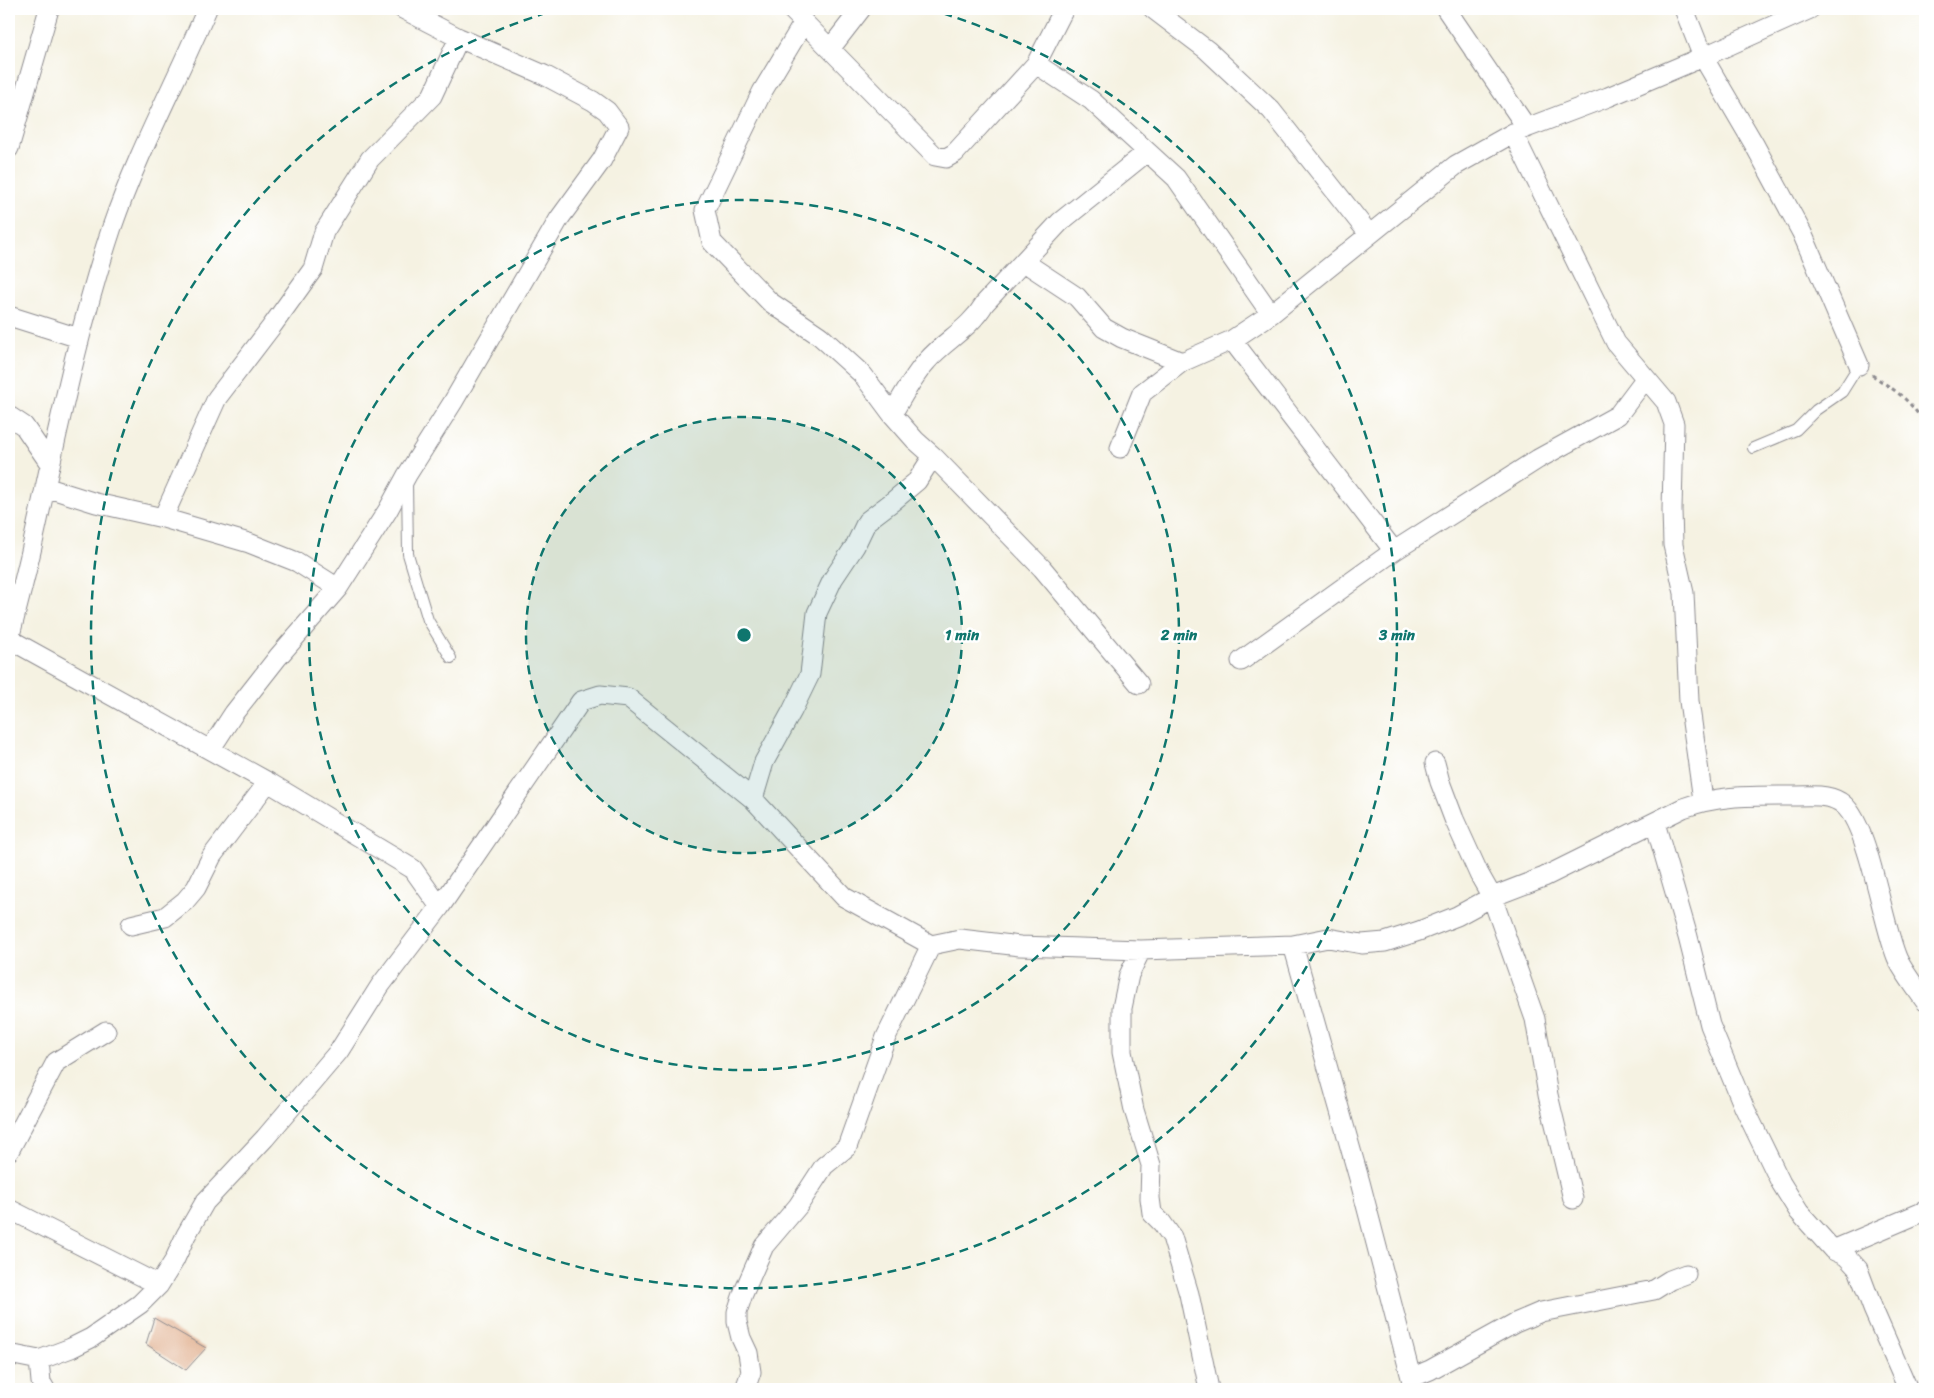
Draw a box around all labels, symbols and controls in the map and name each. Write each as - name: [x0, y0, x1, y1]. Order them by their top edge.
- text: 1 min: [945, 622, 980, 648]
- text: 2 min: [1160, 622, 1198, 648]
- text: 3 min: [1378, 622, 1416, 648]
- centre of rings: [735, 626, 753, 644]

